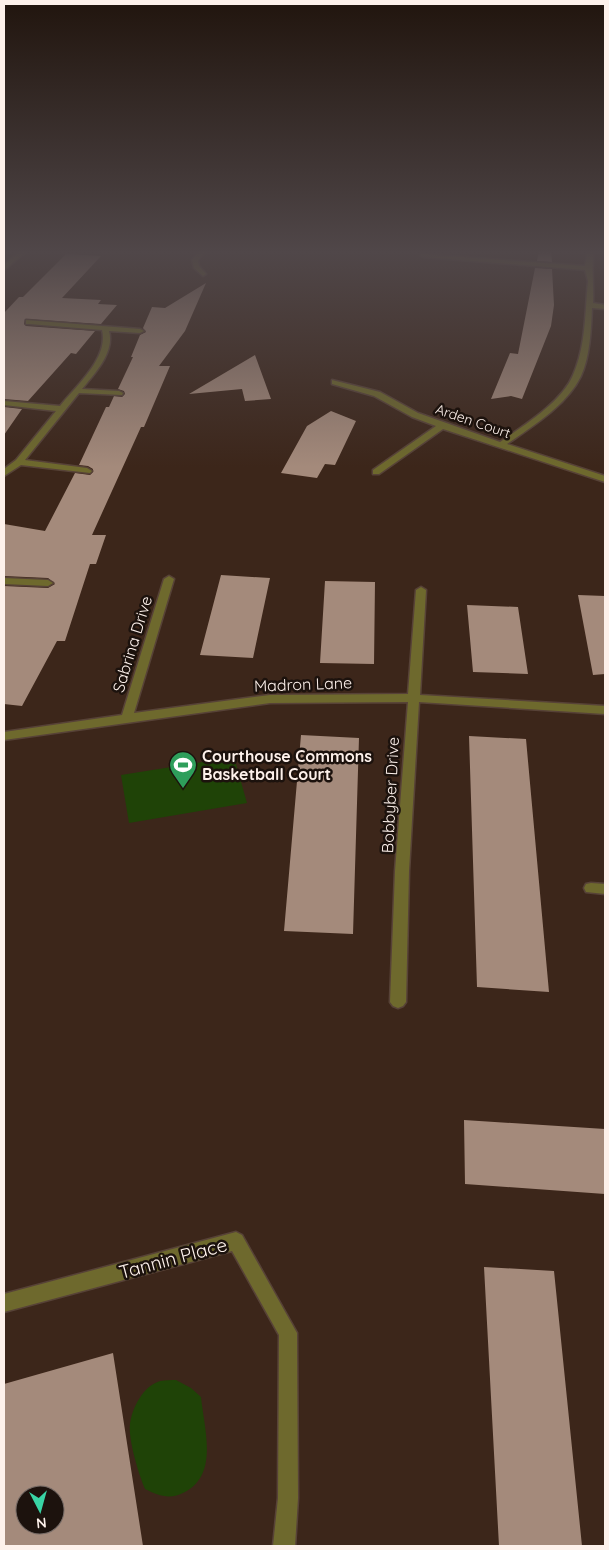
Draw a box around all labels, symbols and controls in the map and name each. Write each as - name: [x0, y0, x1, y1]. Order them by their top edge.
- street label: Arden Court: [433, 400, 513, 442]
- street label: Sabrina Drive: [108, 593, 156, 695]
- street label: Madron Lane: [254, 672, 352, 696]
- street label: Bobbyber Drive: [377, 736, 403, 854]
- place label: Courthouse Commons Basketball Court: [202, 746, 372, 784]
- sports icon: Courthouse Commons Basketball Court: [168, 750, 198, 789]
- street label: Tannin Place: [116, 1232, 230, 1284]
- north arrow: [15, 1485, 65, 1535]
- text: N: [35, 1513, 47, 1532]

